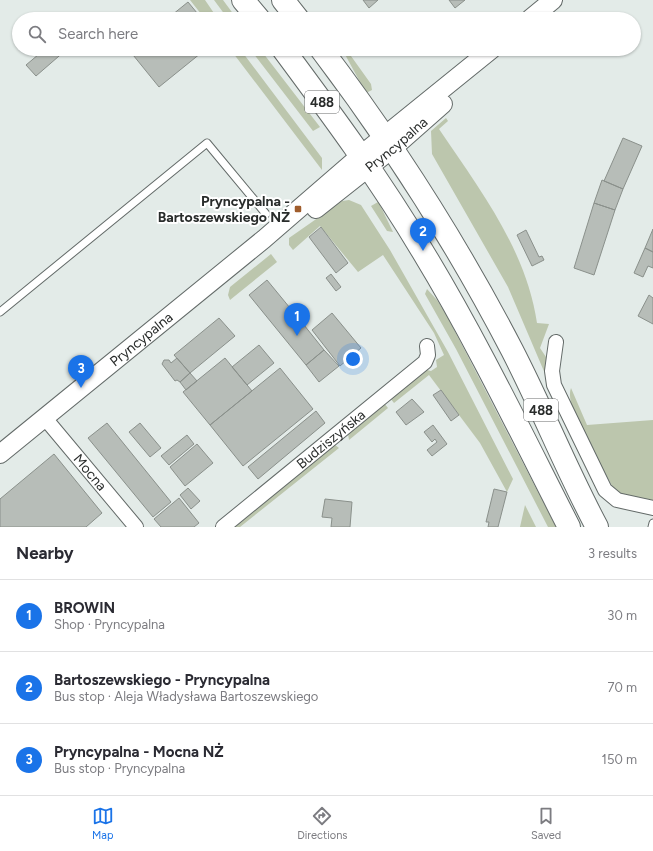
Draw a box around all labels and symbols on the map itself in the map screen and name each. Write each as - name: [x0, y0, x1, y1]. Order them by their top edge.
- road number: 488: [305, 91, 339, 113]
- street label: Pryncypalna: [362, 114, 431, 176]
- place label: Pryncypalna - Bartoszewskiego NŻ: [158, 193, 290, 226]
- marker: Pryncypalna - Bartoszewskiego NŻ: [293, 204, 303, 214]
- pin: 2: [410, 218, 436, 251]
- pin: 1: [284, 303, 310, 336]
- street label: Pryncypalna: [107, 309, 176, 370]
- your location: [343, 349, 363, 369]
- pin: 3: [68, 355, 94, 388]
- road number: 488: [524, 399, 558, 421]
- street label: Budziszyńska: [293, 406, 369, 472]
- street label: Mocna: [70, 451, 110, 494]

